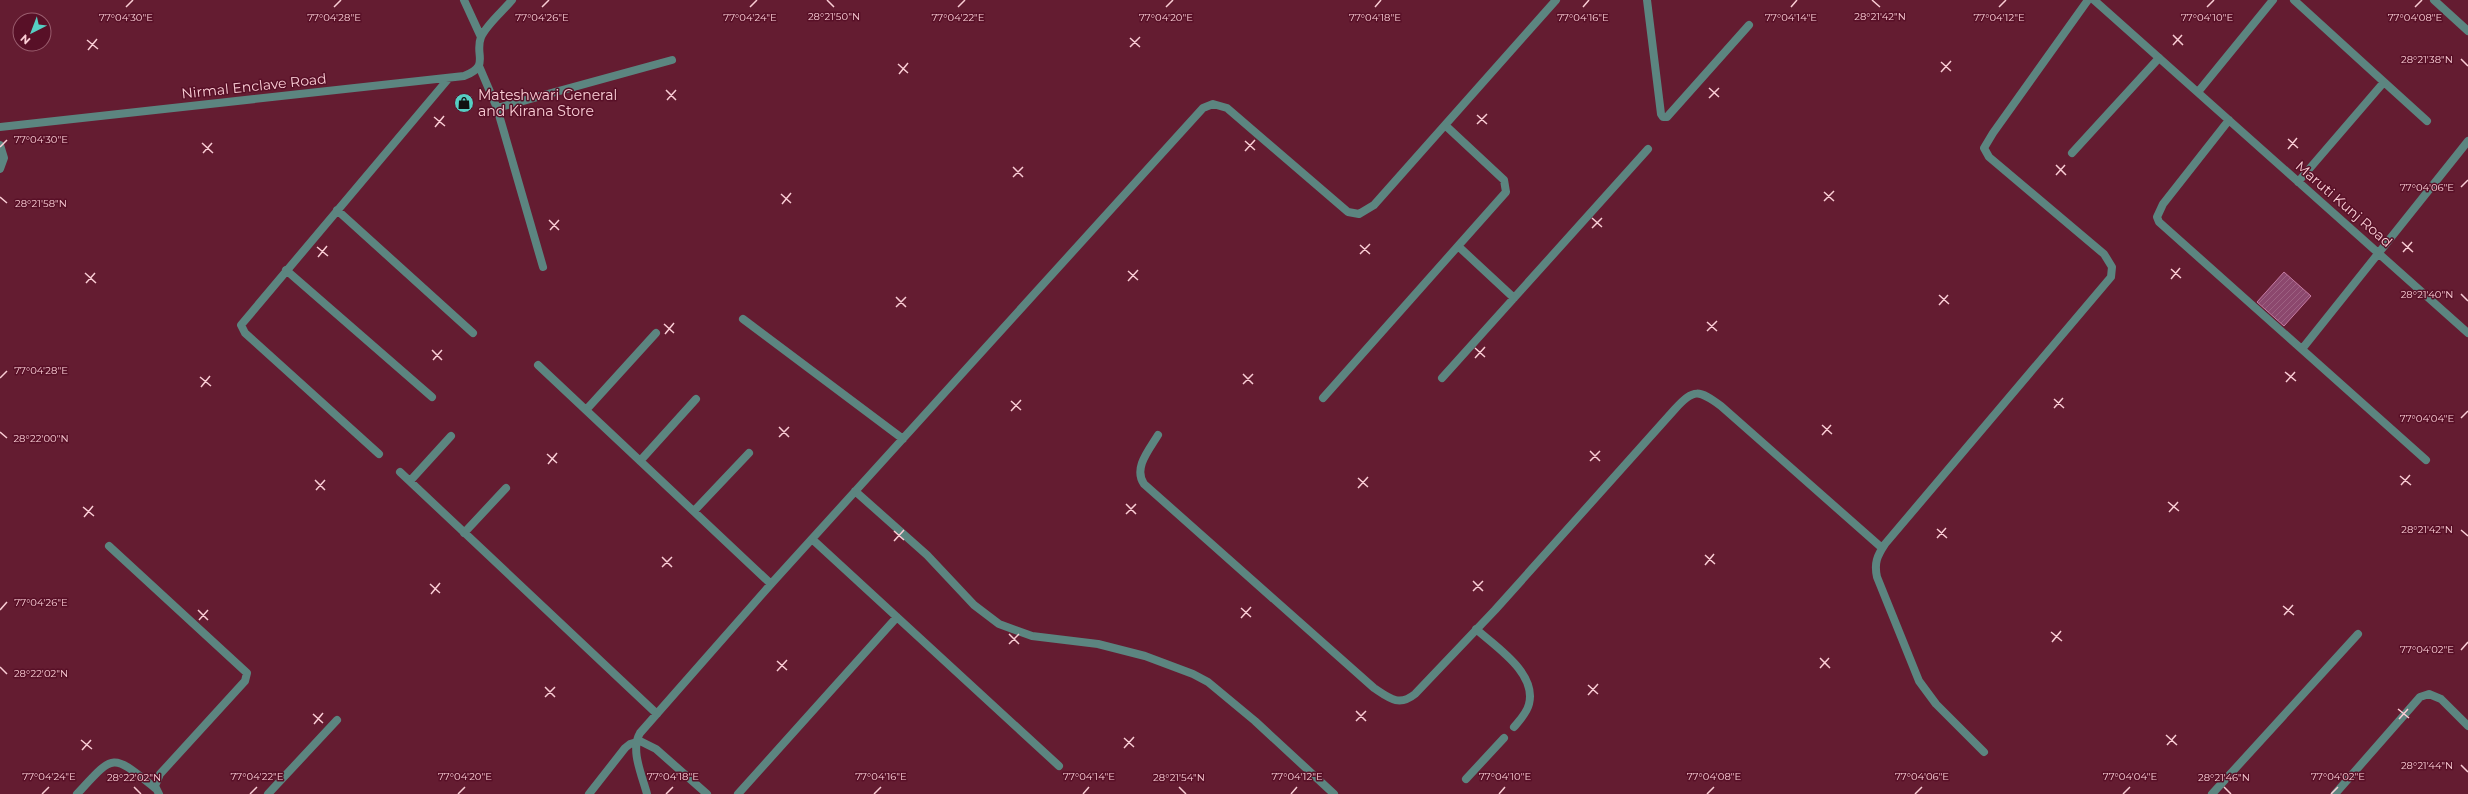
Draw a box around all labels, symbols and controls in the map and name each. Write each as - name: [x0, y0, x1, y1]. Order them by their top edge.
- text: 28°21'50"N: [808, 10, 860, 23]
- text: 28°21'42"N: [1854, 10, 1906, 23]
- text: 77°04'30"E: [99, 11, 153, 24]
- text: 77°04'28"E: [307, 11, 361, 24]
- text: 77°04'26"E: [515, 11, 569, 24]
- text: 77°04'24"E: [723, 11, 777, 24]
- text: 77°04'22"E: [931, 11, 985, 24]
- text: 77°04'20"E: [1139, 11, 1193, 24]
- text: 77°04'18"E: [1349, 11, 1401, 24]
- text: 77°04'16"E: [1557, 11, 1609, 24]
- text: 77°04'14"E: [1765, 11, 1817, 24]
- text: 77°04'12"E: [1973, 11, 2025, 24]
- text: 77°04'10"E: [2181, 11, 2233, 24]
- text: 77°04'08"E: [2388, 11, 2443, 24]
- north arrow: [12, 12, 52, 52]
- text: N: [17, 31, 33, 48]
- text: 28°21'38"N: [2401, 53, 2453, 66]
- street label: Nirmal Enclave Road: [181, 69, 327, 103]
- place label: Mateshwari General and Kirana Store: [478, 86, 617, 120]
- shop icon: Mateshwari General and Kirana Store: [453, 92, 475, 114]
- text: 77°04'30"E: [14, 133, 68, 146]
- street label: Maruti Kunj Road: [2292, 157, 2396, 251]
- text: 77°04'06"E: [2400, 181, 2454, 194]
- text: 28°21'58"N: [15, 197, 67, 210]
- text: 28°21'40"N: [2401, 288, 2453, 301]
- text: 77°04'28"E: [14, 364, 68, 377]
- text: 77°04'04"E: [2400, 412, 2455, 425]
- text: 28°22'00"N: [13, 432, 69, 445]
- text: 28°21'42"N: [2401, 523, 2453, 536]
- text: 77°04'26"E: [14, 596, 68, 609]
- text: 77°04'02"E: [2400, 643, 2454, 656]
- text: 28°22'02"N: [14, 667, 68, 680]
- text: 28°21'44"N: [2401, 759, 2453, 772]
- text: 77°04'24"E: [22, 770, 76, 783]
- text: 77°04'22"E: [230, 770, 284, 783]
- text: 77°04'20"E: [438, 770, 492, 783]
- text: 77°04'18"E: [647, 770, 699, 783]
- text: 77°04'16"E: [855, 770, 907, 783]
- text: 77°04'14"E: [1063, 770, 1115, 783]
- text: 77°04'12"E: [1271, 770, 1323, 783]
- text: 77°04'10"E: [1479, 770, 1531, 783]
- text: 77°04'08"E: [1687, 770, 1742, 783]
- text: 77°04'06"E: [1895, 770, 1949, 783]
- text: 77°04'04"E: [2103, 770, 2158, 783]
- text: 77°04'02"E: [2311, 770, 2365, 783]
- text: 28°22'02"N: [107, 771, 161, 784]
- text: 28°21'54"N: [1153, 771, 1205, 784]
- text: 28°21'46"N: [2198, 771, 2250, 784]

